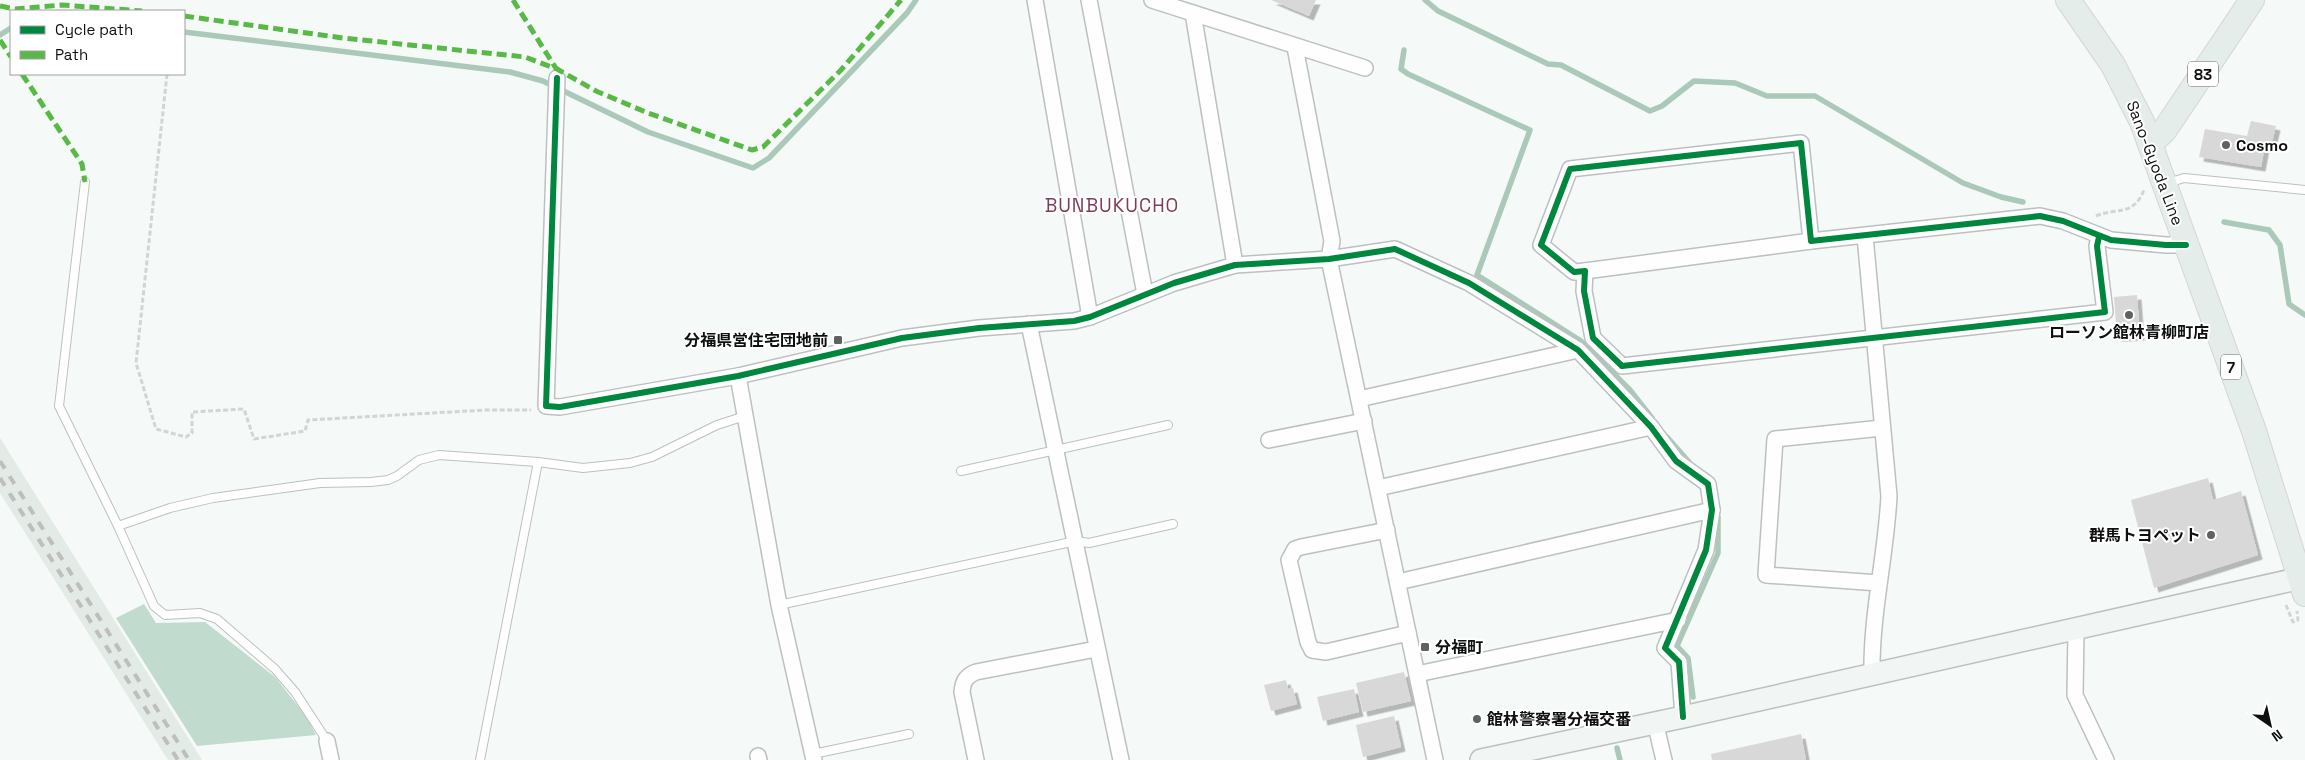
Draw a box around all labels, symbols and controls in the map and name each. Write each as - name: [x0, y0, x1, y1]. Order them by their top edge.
- legend: [10, 10, 185, 75]
- text: Cycle path: [55, 20, 133, 39]
- text: Path: [55, 45, 88, 64]
- road number: 83: [2188, 62, 2218, 86]
- street label: Sano-Gyoda Line: [2122, 98, 2188, 228]
- place label: Cosmo: [2236, 135, 2288, 156]
- marker: Cosmo: [2220, 139, 2232, 151]
- district label: BUNBUKUCHO: [1045, 193, 1179, 218]
- marker: ローソン館林青柳町店: [2123, 309, 2135, 321]
- place label: ローソン館林青柳町店: [2049, 322, 2209, 343]
- place label: 分福県営住宅団地前: [684, 330, 828, 351]
- marker: 分福県営住宅団地前: [832, 334, 844, 346]
- road number: 7: [2221, 354, 2241, 380]
- place label: 群馬トヨペット: [2089, 525, 2201, 546]
- marker: 群馬トヨペット: [2205, 529, 2217, 541]
- place label: 分福町: [1435, 637, 1483, 658]
- marker: 分福町: [1419, 641, 1431, 653]
- north arrow: [2245, 700, 2295, 750]
- place label: 館林警察署分福交番: [1487, 709, 1631, 730]
- marker: 館林警察署分福交番: [1471, 713, 1483, 725]
- text: N: [2268, 726, 2286, 746]

